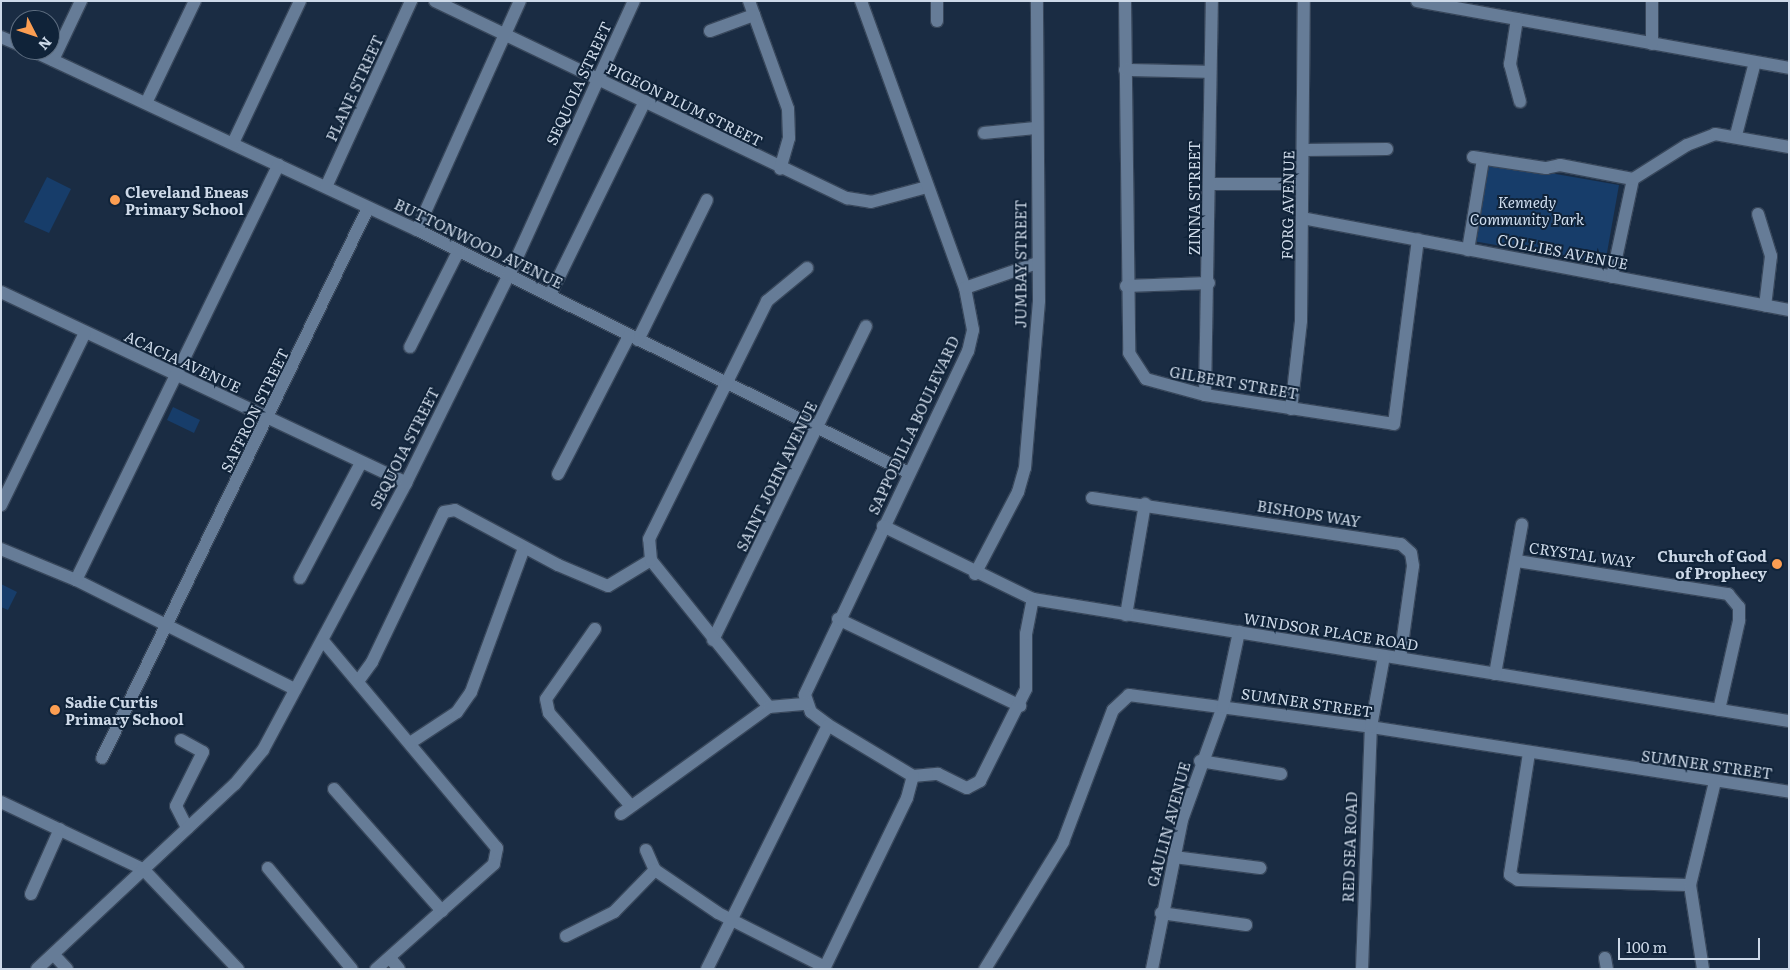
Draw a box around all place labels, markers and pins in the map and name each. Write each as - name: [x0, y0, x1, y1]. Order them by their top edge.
- place label: Cleveland Eneas Primary School: [125, 182, 248, 217]
- marker: Cleveland Eneas Primary School: [109, 194, 121, 206]
- place label: Church of God of Prophecy: [1657, 546, 1767, 581]
- marker: Church of God of Prophecy: [1771, 558, 1783, 570]
- place label: Sadie Curtis Primary School: [65, 692, 184, 727]
- marker: Sadie Curtis Primary School: [49, 704, 61, 716]

